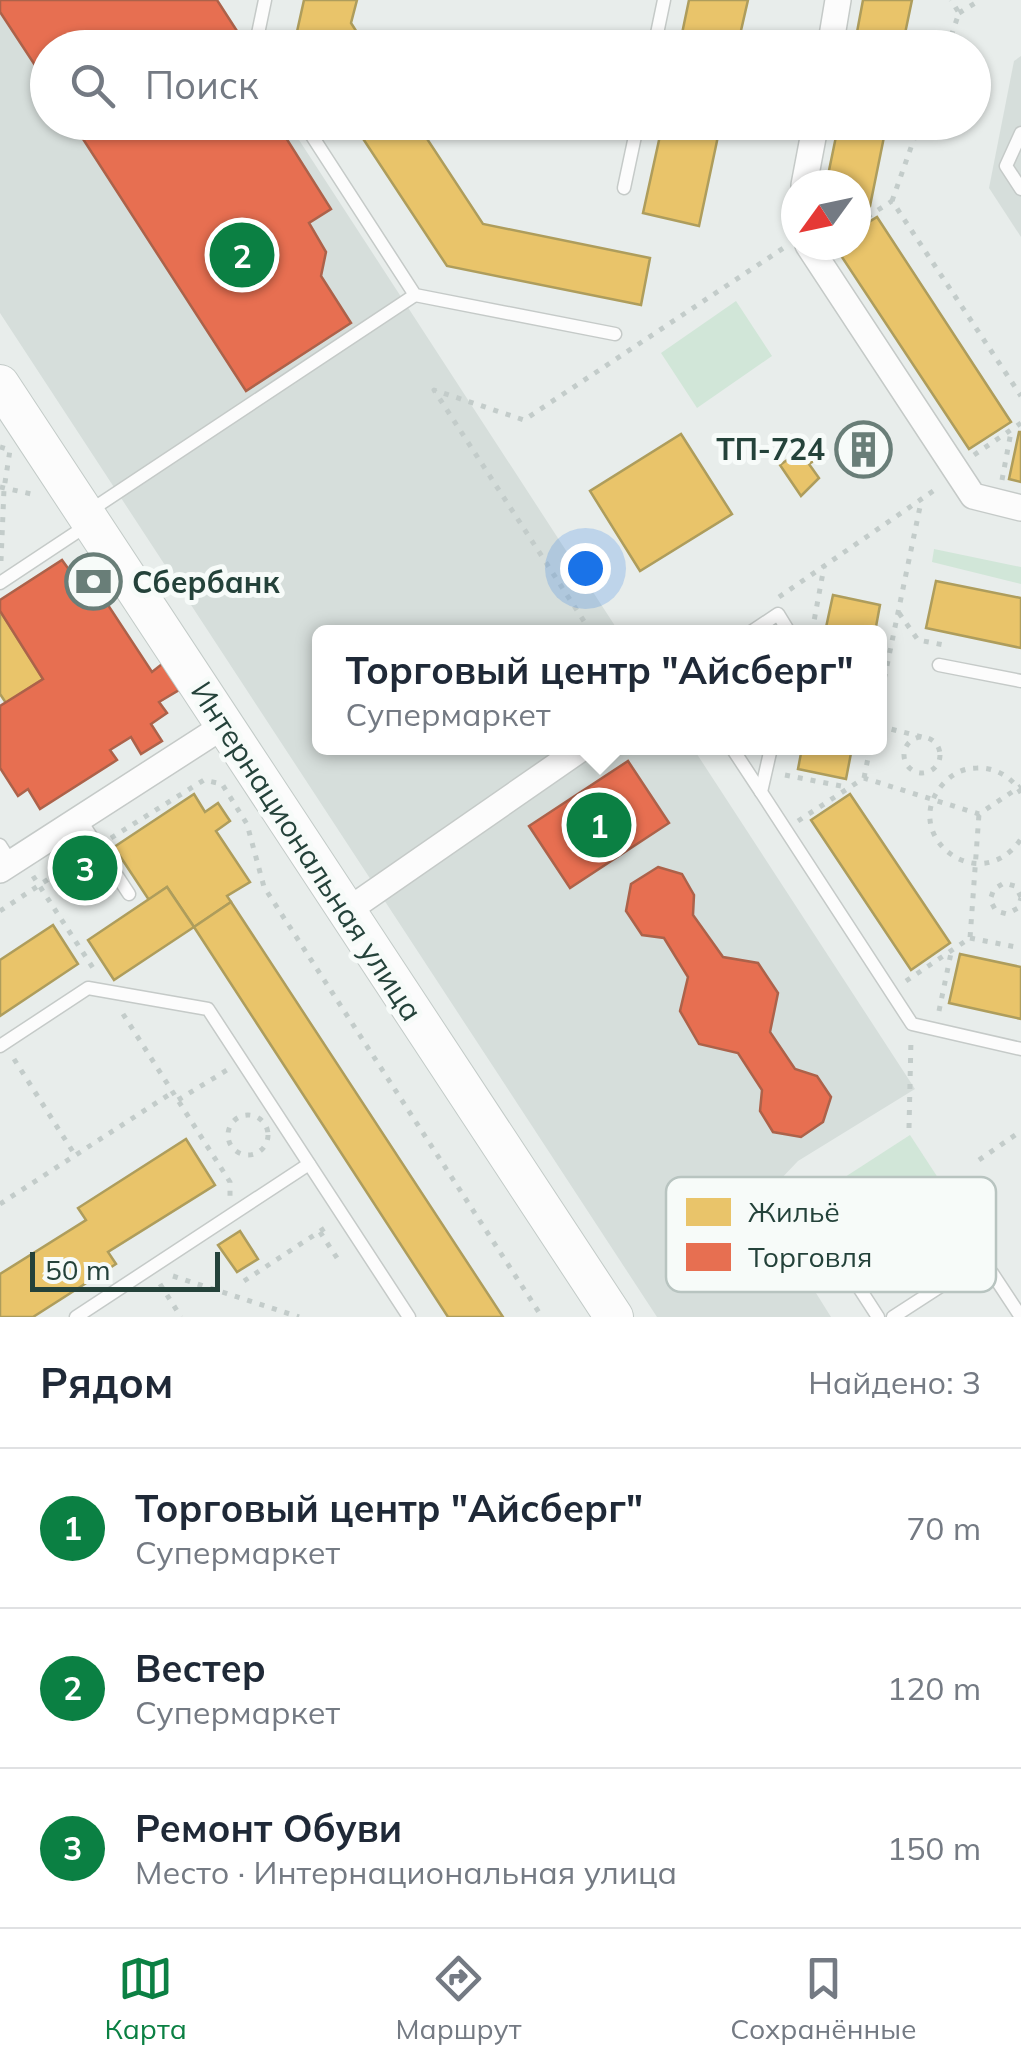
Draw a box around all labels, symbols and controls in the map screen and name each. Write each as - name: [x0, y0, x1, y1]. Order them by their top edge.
- search box: [30, 30, 991, 140]
- icon: search: [65, 58, 120, 113]
- text: Поиск: [145, 61, 258, 109]
- north arrow: [781, 170, 871, 260]
- pin: 2: [210, 218, 274, 292]
- building icon: ТП-724: [834, 419, 894, 479]
- place label: ТП-724: [716, 430, 825, 468]
- your location: [560, 543, 611, 594]
- bank icon: Сбербанк: [63, 552, 123, 612]
- place label: Сбербанк: [132, 563, 280, 601]
- popup: [312, 625, 887, 755]
- text: Торговый центр "Айсберг": [346, 646, 853, 694]
- street label: Интернациональная улица: [183, 674, 431, 1028]
- text: Супермаркет: [346, 694, 551, 734]
- pin: 1: [566, 788, 632, 862]
- pin: 3: [52, 830, 118, 906]
- legend: [666, 1177, 996, 1292]
- text: Жильё: [748, 1194, 840, 1229]
- text: Торговля: [748, 1239, 872, 1274]
- scale bar: [30, 1247, 220, 1292]
- text: 50 m: [45, 1252, 111, 1287]
- text: Рядом: [40, 1356, 173, 1409]
- text: Найдено: 3: [808, 1362, 981, 1402]
- text: Торговый центр "Айсберг": [135, 1484, 643, 1532]
- text: 1: [63, 1508, 82, 1548]
- text: 70 m: [906, 1508, 981, 1548]
- text: Супермаркет: [135, 1532, 340, 1572]
- text: Вестер: [135, 1644, 266, 1692]
- text: 2: [63, 1668, 82, 1708]
- text: 120 m: [887, 1668, 981, 1708]
- text: Супермаркет: [135, 1692, 340, 1732]
- text: Ремонт Обуви: [135, 1804, 402, 1852]
- text: 3: [63, 1828, 82, 1868]
- text: 150 m: [887, 1828, 981, 1868]
- text: Место · Интернациональная улица: [135, 1852, 677, 1892]
- tab: Карта: [104, 1951, 187, 2046]
- tab: Маршрут: [396, 1951, 521, 2046]
- tab: Сохранённые: [730, 1951, 917, 2046]

